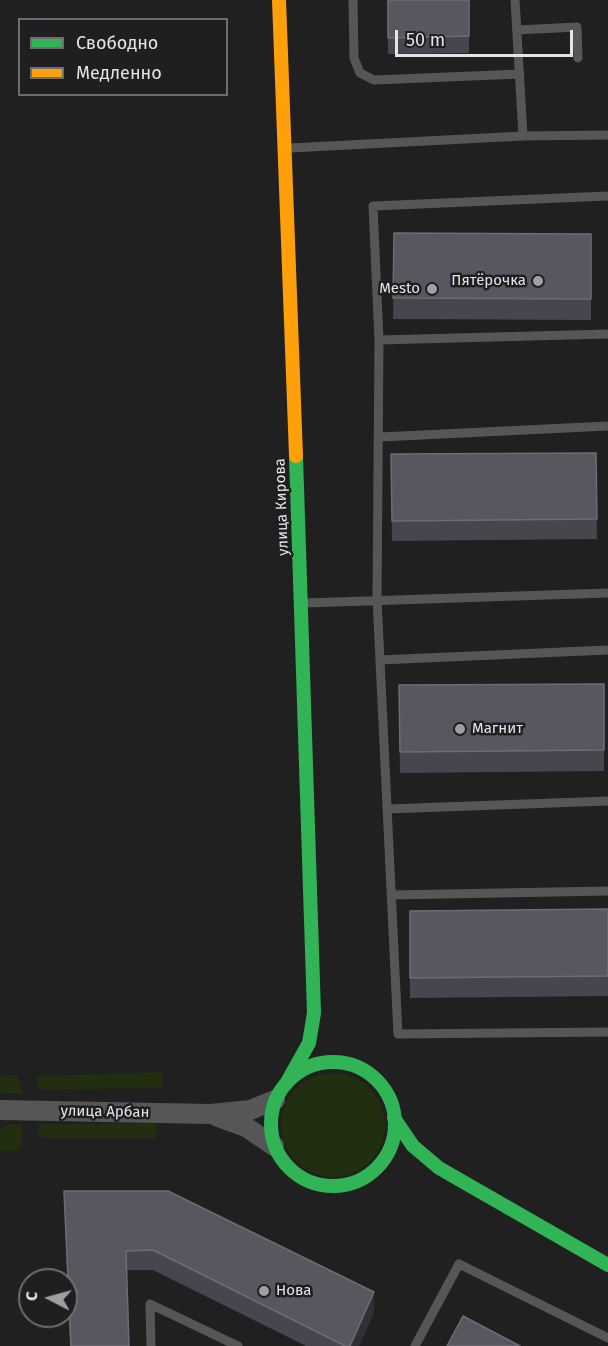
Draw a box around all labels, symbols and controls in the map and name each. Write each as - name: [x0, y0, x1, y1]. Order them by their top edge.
- legend: [18, 18, 228, 96]
- scale bar: [398, 18, 576, 56]
- text: 50 m: [406, 29, 445, 51]
- text: Свободно: [76, 32, 158, 54]
- text: Медленно: [76, 62, 162, 84]
- place label: Пятёрочка: [451, 272, 526, 290]
- marker: Пятёрочка: [531, 274, 545, 288]
- place label: Mesto: [379, 280, 420, 298]
- marker: Mesto: [425, 282, 439, 296]
- street label: улица Кирова: [271, 458, 293, 556]
- place label: Магнит: [472, 720, 523, 738]
- marker: Магнит: [453, 722, 467, 736]
- street label: улица Арбан: [60, 1102, 150, 1122]
- north arrow: [18, 1268, 78, 1328]
- place label: Нова: [276, 1282, 311, 1300]
- marker: Нова: [257, 1284, 271, 1298]
- text: С: [22, 1291, 42, 1302]

